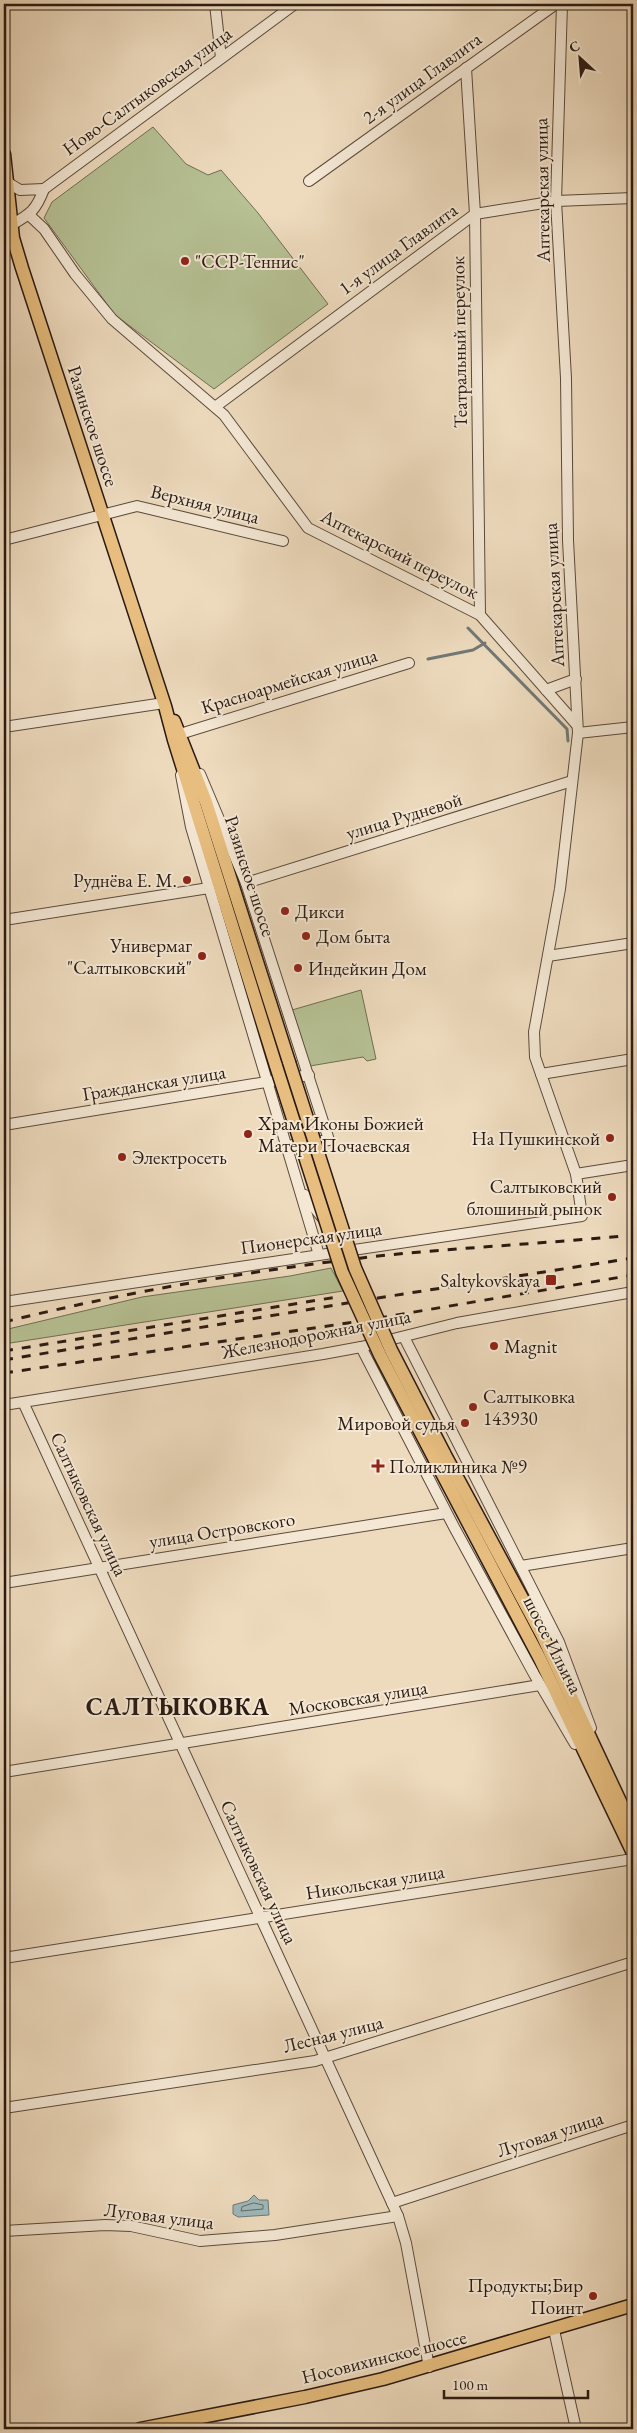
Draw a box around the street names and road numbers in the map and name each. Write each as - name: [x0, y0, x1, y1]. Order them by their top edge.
- street label: Ново-Салтыковская улица: [57, 21, 237, 161]
- street label: 2-я улица Главлита: [358, 26, 487, 130]
- street label: Аптекарская улица: [528, 117, 556, 264]
- street label: 1-я улица Главлита: [334, 197, 463, 301]
- street label: Театральный переулок: [445, 256, 473, 428]
- street label: Разинское шоссе: [62, 362, 124, 490]
- street label: Верхняя улица: [148, 478, 262, 530]
- street label: Аптекарский переулок: [316, 503, 483, 605]
- street label: Аптекарская улица: [538, 522, 570, 669]
- street label: Красноармейская улица: [198, 642, 381, 720]
- street label: улица Рудневой: [343, 787, 465, 845]
- street label: Разинское шоссе: [219, 812, 281, 940]
- street label: Гражданская улица: [81, 1059, 228, 1107]
- street label: Пионерская улица: [239, 1216, 384, 1260]
- street label: Железнодорожная улица: [218, 1303, 413, 1365]
- street label: Салтыковская улица: [45, 1428, 134, 1580]
- street label: улица Островского: [147, 1506, 297, 1554]
- street label: шоссе Ильича: [518, 1592, 588, 1698]
- street label: Московская улица: [287, 1675, 430, 1721]
- street label: Салтыковская улица: [215, 1796, 304, 1948]
- street label: Никольская улица: [304, 1859, 447, 1905]
- street label: Лесная улица: [280, 2009, 386, 2059]
- street label: Луговая улица: [494, 2105, 607, 2163]
- street label: Луговая улица: [103, 2197, 216, 2235]
- street label: Носовихинское шоссе: [299, 2324, 469, 2390]

